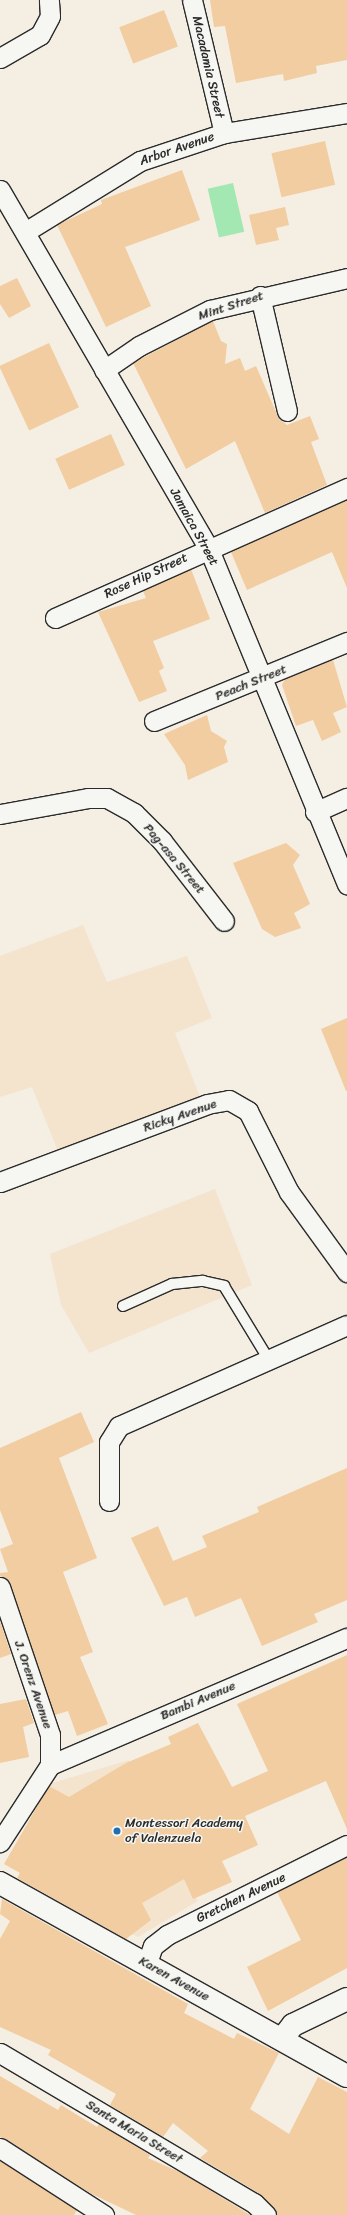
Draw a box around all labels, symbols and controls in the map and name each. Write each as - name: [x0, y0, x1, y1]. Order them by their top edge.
- street label: Macadamia Street: [189, 14, 227, 120]
- street label: Arbor Avenue: [138, 129, 216, 169]
- street label: Mint Street: [196, 288, 266, 324]
- street label: Jamaica Street: [166, 485, 222, 569]
- street label: Rose Hip Street: [101, 550, 191, 602]
- street label: Peach Street: [213, 662, 289, 704]
- street label: Pag-asa Street: [140, 821, 208, 897]
- street label: Ricky Avenue: [141, 1096, 219, 1136]
- street label: J. Orenz Avenue: [11, 1639, 55, 1731]
- street label: Bambi Avenue: [158, 1678, 238, 1724]
- place label: Montessori Academy of Valenzuela: [125, 1816, 243, 1847]
- marker: Montessori Academy of Valenzuela: [112, 1826, 122, 1836]
- street label: Gretchen Avenue: [194, 1870, 288, 1926]
- street label: Karen Avenue: [136, 1953, 212, 2005]
- street label: Santa Maria Street: [82, 2097, 186, 2167]

